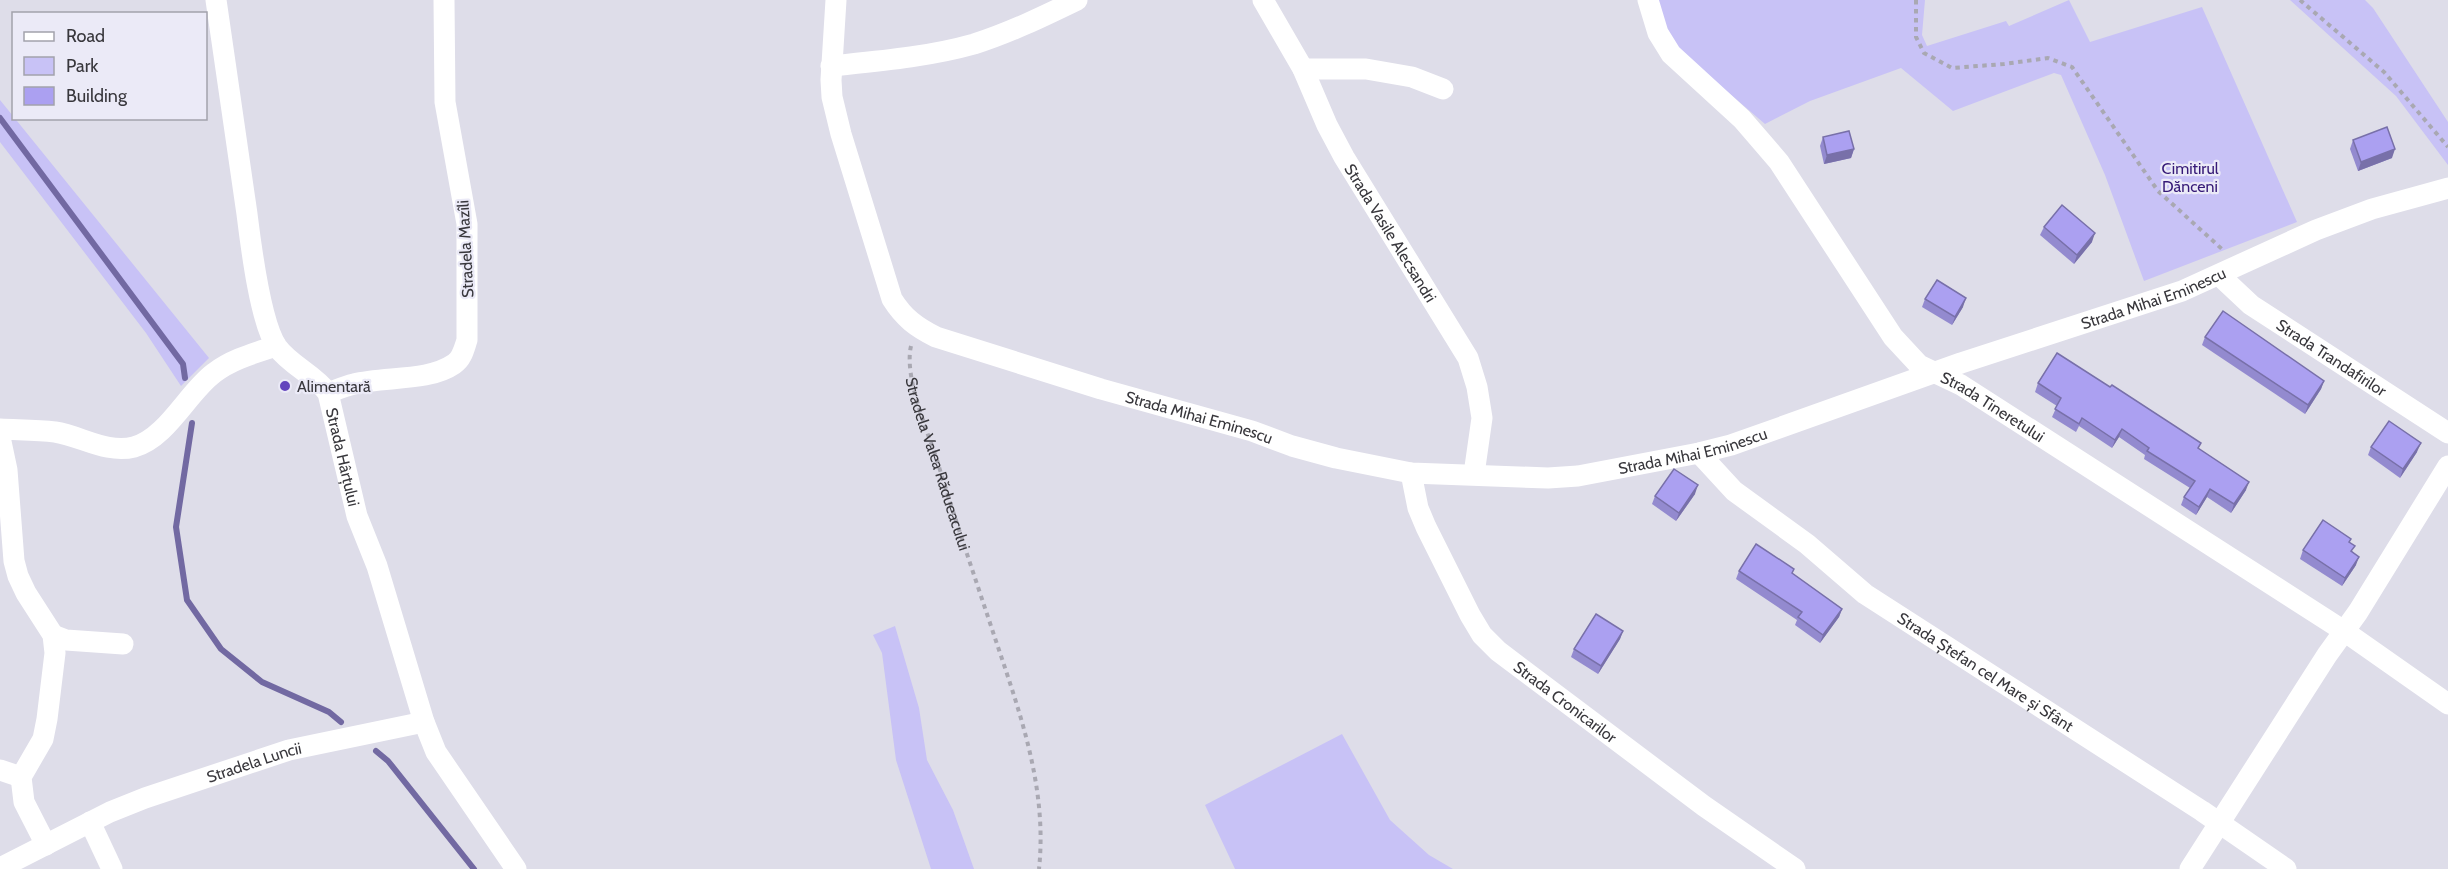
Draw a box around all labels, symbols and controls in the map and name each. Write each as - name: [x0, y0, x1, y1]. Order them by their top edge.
- legend: [12, 12, 207, 120]
- text: Road: [66, 25, 105, 47]
- text: Park: [66, 55, 99, 77]
- text: Building: [66, 85, 128, 107]
- park label: Cimitirul Dănceni: [2161, 159, 2219, 196]
- street label: Strada Vasile Alecsandri: [1340, 160, 1440, 306]
- street label: Stradela Mazîli: [453, 200, 478, 298]
- street label: Strada Mihai Eminescu: [2079, 263, 2229, 333]
- street label: Strada Trandafirilor: [2273, 315, 2391, 401]
- street label: Strada Tineretului: [1938, 368, 2048, 446]
- street label: Stradela Valea Rădueacului: [901, 376, 974, 553]
- place label: Alimentară: [297, 377, 371, 396]
- marker: Alimentară: [278, 379, 292, 393]
- street label: Strada Mihai Eminescu: [1123, 387, 1275, 448]
- street label: Strada Hârțului: [322, 406, 363, 508]
- street label: Strada Mihai Eminescu: [1617, 424, 1770, 478]
- street label: Strada Ștefan cel Mare și Sfânt: [1894, 608, 2078, 736]
- street label: Strada Cronicarilor: [1510, 657, 1621, 748]
- street label: Stradela Luncii: [204, 739, 303, 787]

